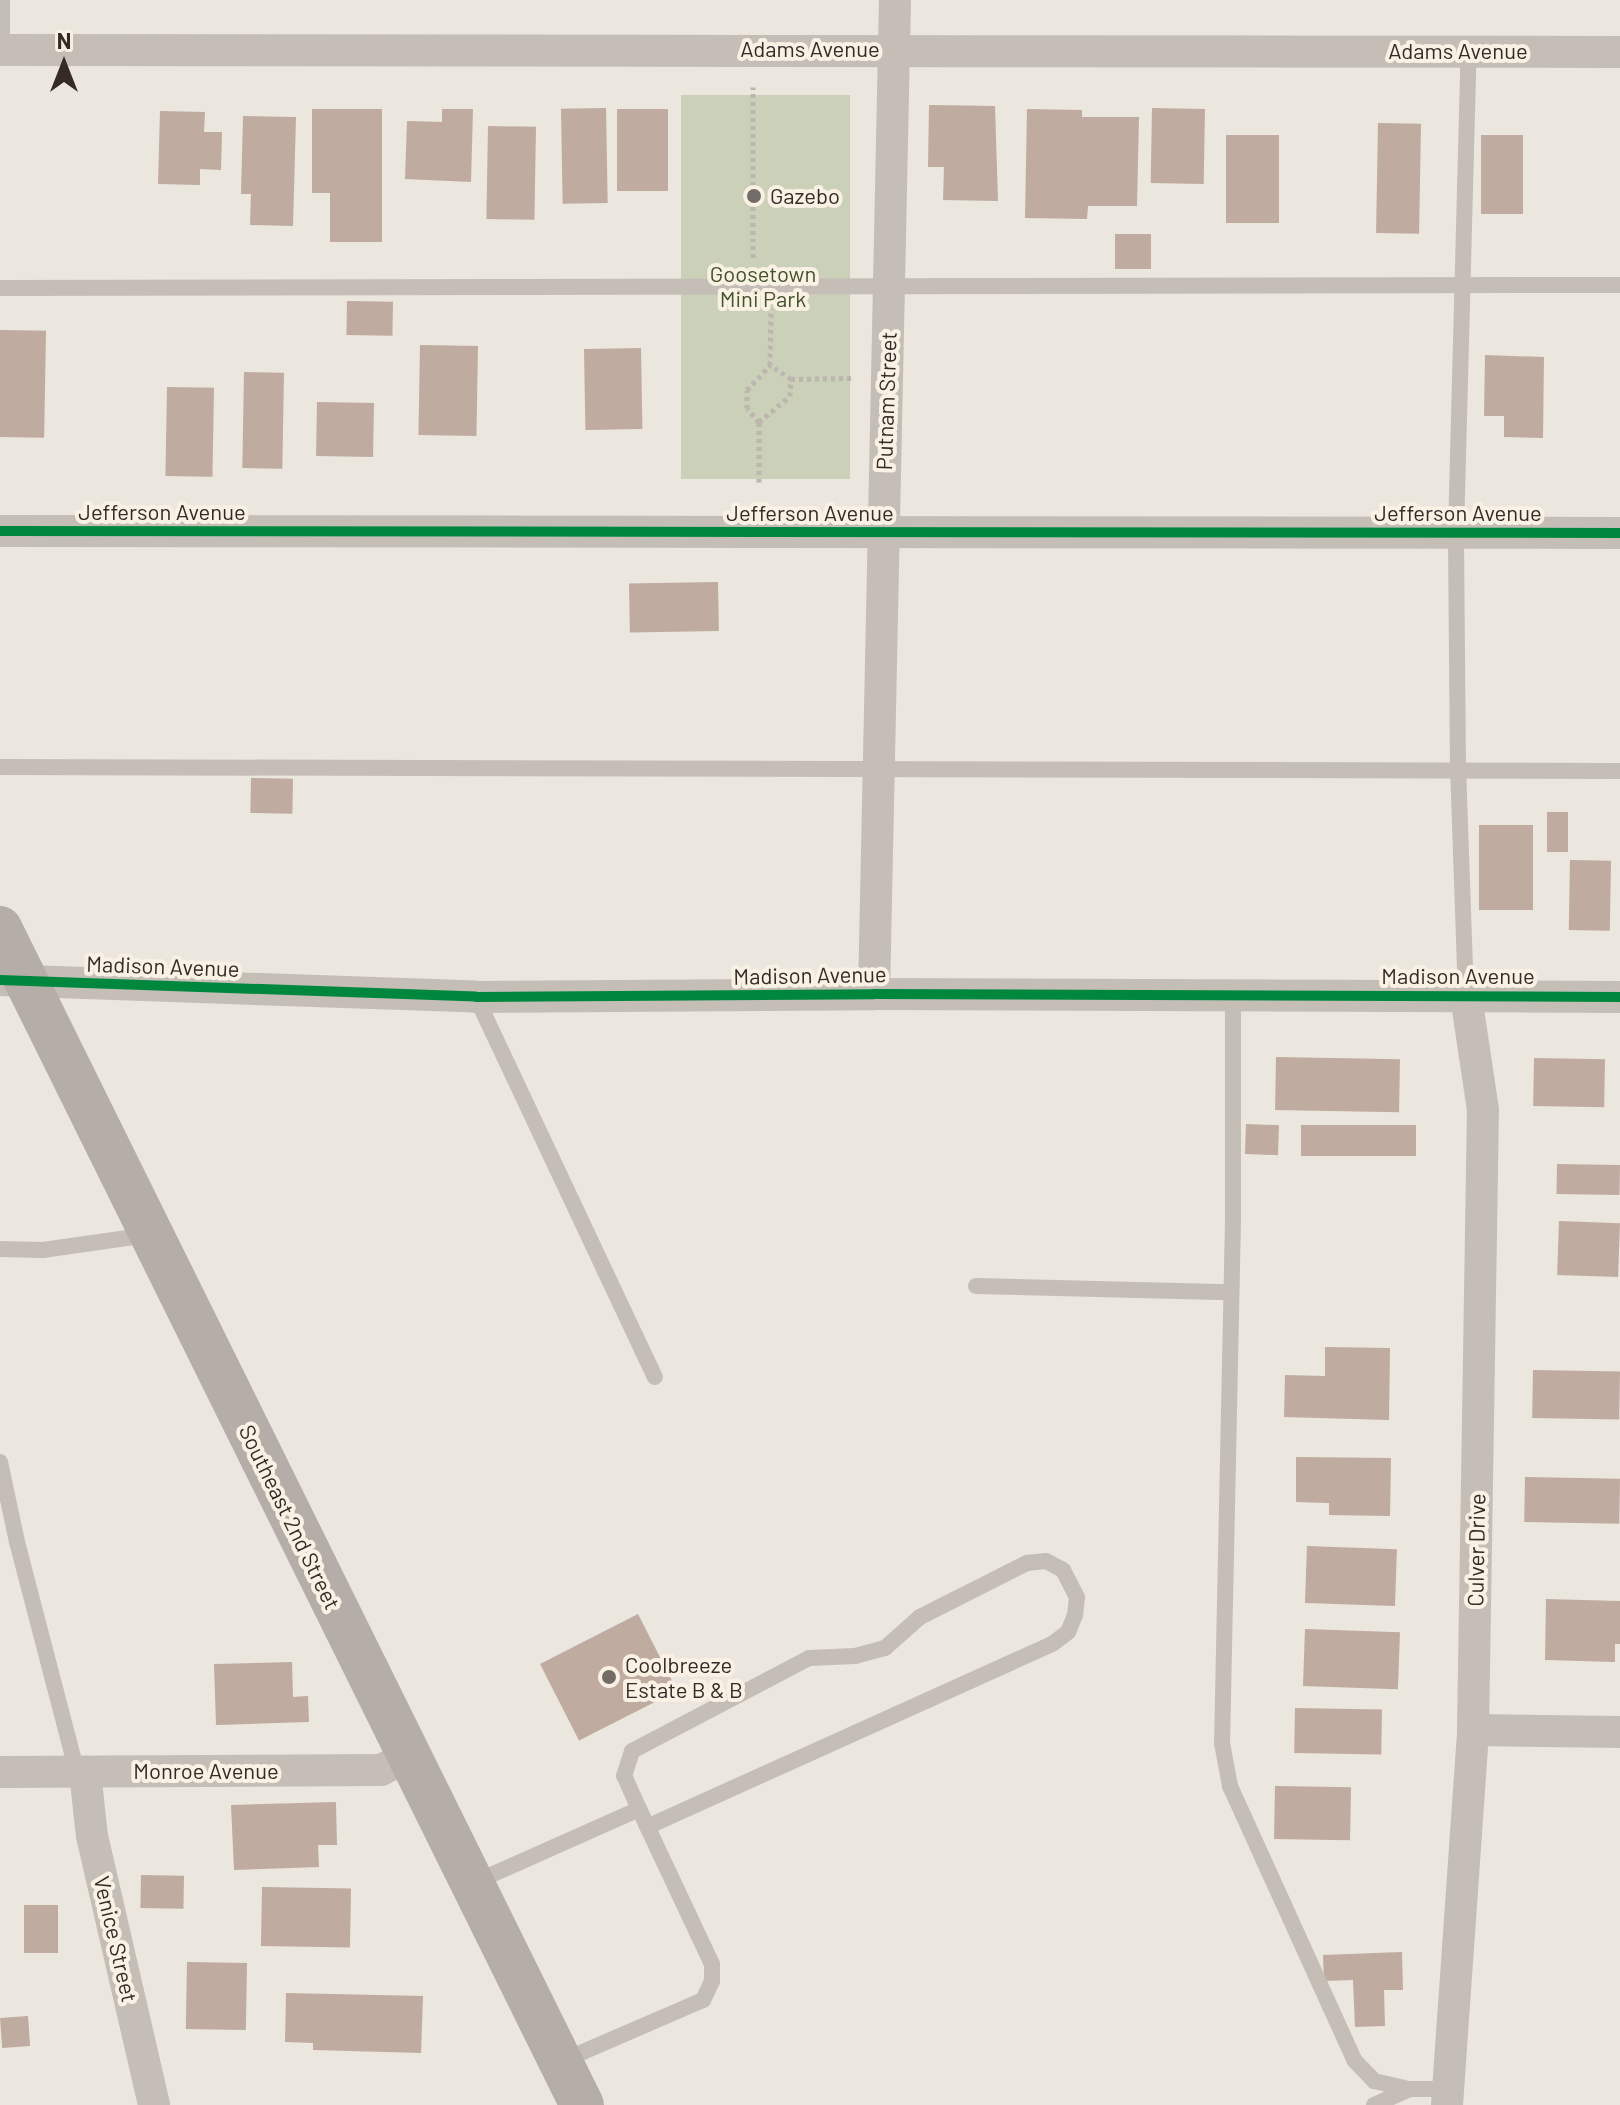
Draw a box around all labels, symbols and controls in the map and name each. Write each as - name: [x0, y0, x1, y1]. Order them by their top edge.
- north arrow: [24, 24, 104, 104]
- text: N: [57, 27, 71, 53]
- street label: Adams Avenue: [740, 36, 880, 62]
- street label: Adams Avenue: [1388, 38, 1528, 64]
- place label: Gazebo: [770, 183, 840, 209]
- marker: Gazebo: [745, 187, 763, 205]
- park label: Goosetown Mini Park: [710, 260, 816, 312]
- street label: Putnam Street: [870, 331, 902, 471]
- street label: Jefferson Avenue: [78, 499, 246, 525]
- street label: Jefferson Avenue: [726, 500, 894, 526]
- street label: Jefferson Avenue: [1374, 500, 1542, 526]
- street label: Madison Avenue: [86, 950, 240, 982]
- street label: Madison Avenue: [733, 960, 887, 990]
- street label: Madison Avenue: [1381, 963, 1535, 989]
- street label: Southeast 2nd Street: [234, 1420, 346, 1614]
- street label: Culver Drive: [1462, 1493, 1490, 1607]
- place label: Coolbreeze Estate B & B: [625, 1651, 743, 1702]
- marker: Coolbreeze Estate B & B: [600, 1668, 618, 1686]
- street label: Monroe Avenue: [133, 1758, 279, 1784]
- street label: Venice Street: [89, 1873, 143, 2005]

